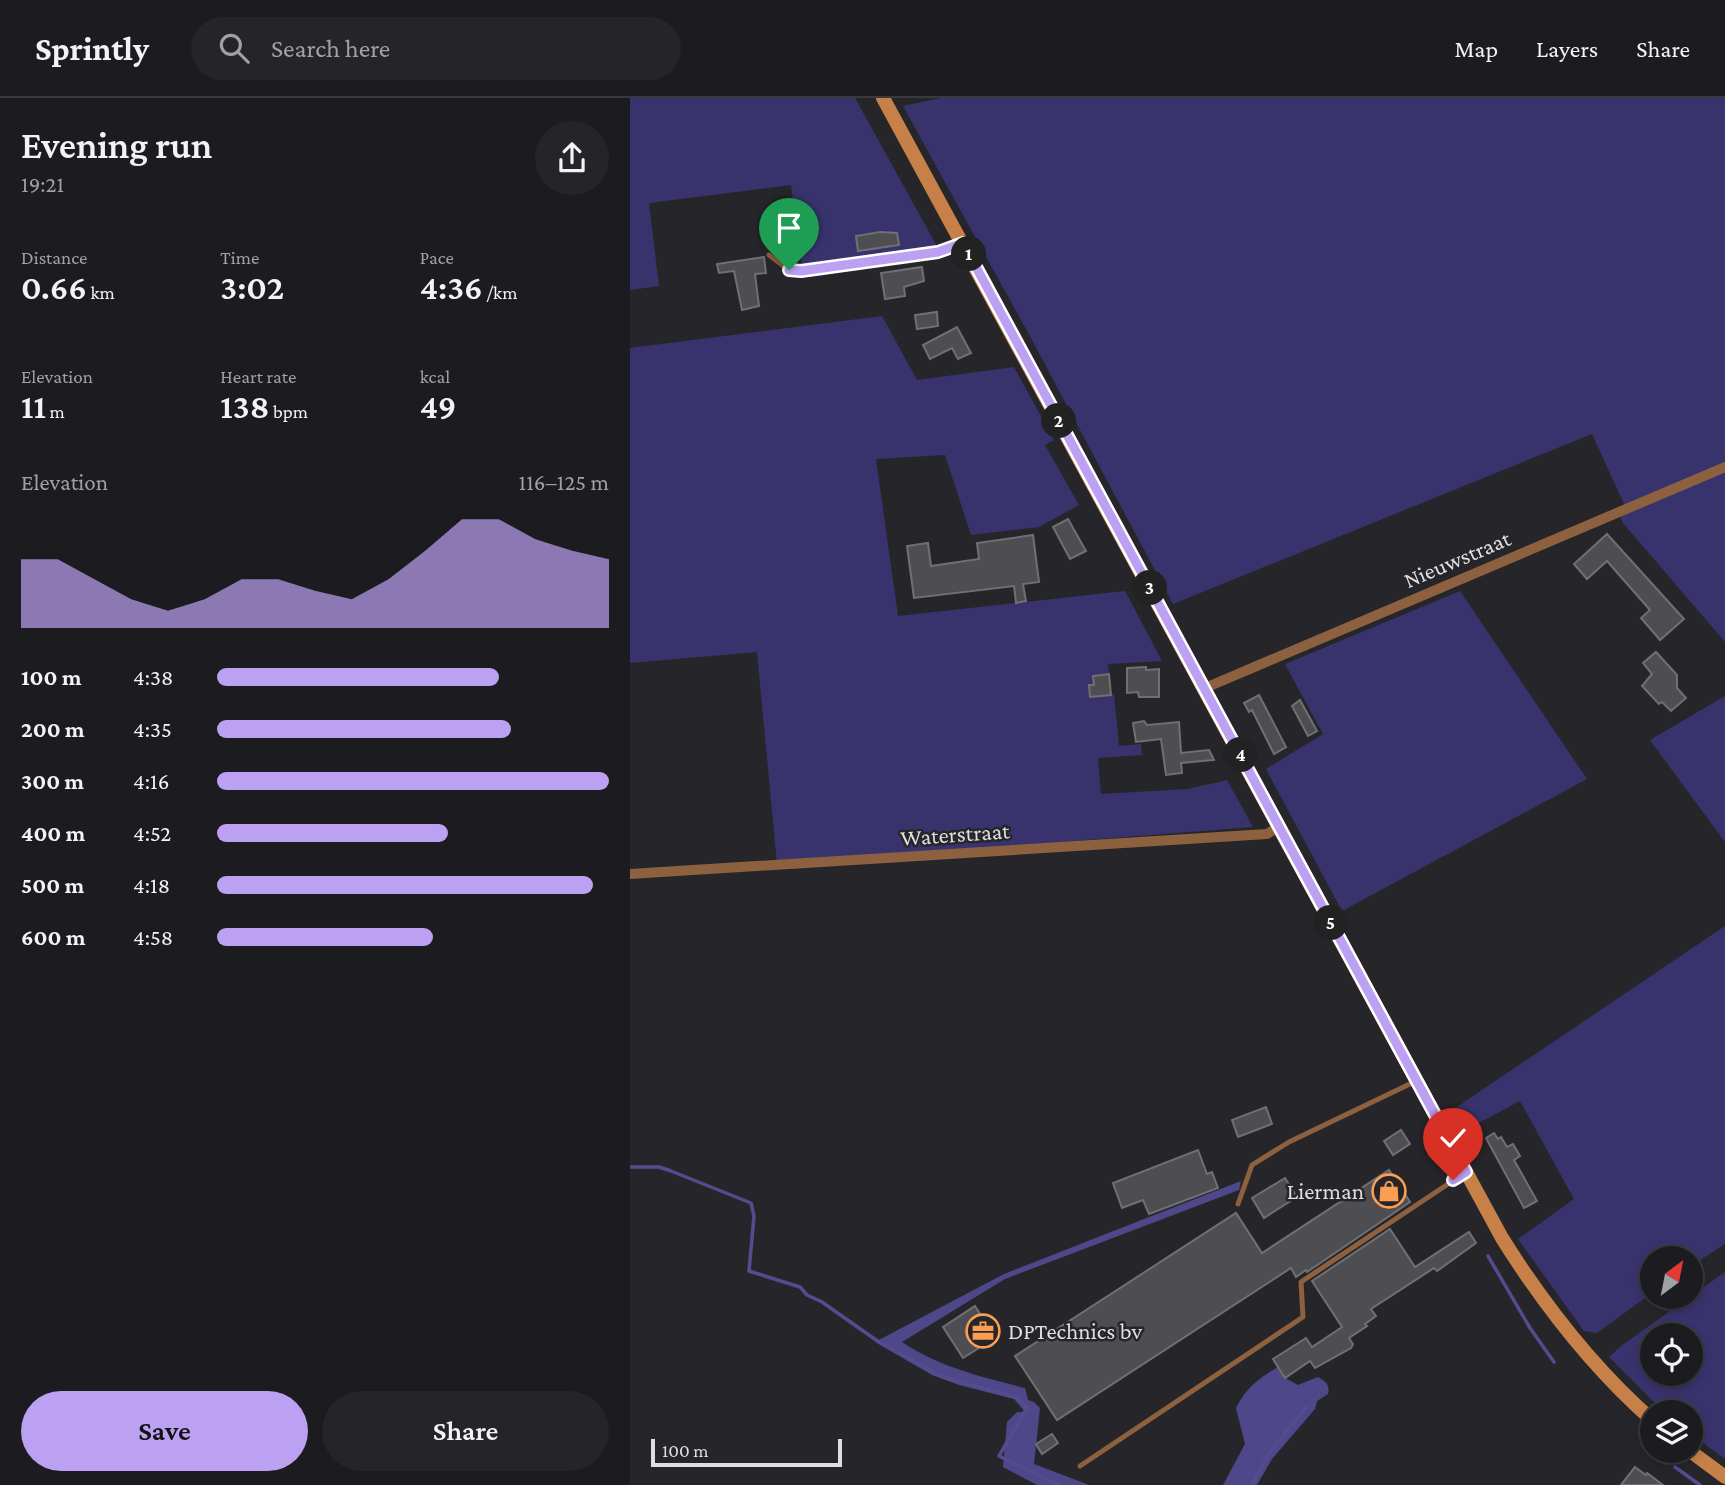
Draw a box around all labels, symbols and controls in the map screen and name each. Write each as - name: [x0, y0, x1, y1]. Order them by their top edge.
- search box: [191, 17, 681, 80]
- icon: search: [215, 29, 253, 67]
- text: Sprintly: [35, 30, 149, 67]
- text: Search here: [271, 34, 390, 63]
- text: Map: [1454, 35, 1498, 62]
- text: Layers: [1536, 35, 1598, 62]
- text: Share: [1636, 35, 1690, 62]
- button: share: [535, 121, 609, 195]
- text: Evening run: [21, 124, 212, 166]
- text: 19:21: [21, 171, 64, 197]
- pin: [759, 198, 819, 270]
- icon: arrive: [770, 209, 808, 247]
- pin: 1: [952, 236, 986, 272]
- text: 1: [965, 243, 972, 264]
- text: Distance: [21, 247, 87, 268]
- text: Time: [220, 247, 259, 268]
- text: Pace: [420, 247, 454, 268]
- text: 0.66: [21, 268, 87, 307]
- text: 3:02: [220, 268, 284, 307]
- text: 4:36: [420, 268, 483, 307]
- text: km: [87, 282, 115, 303]
- text: /km: [483, 282, 517, 303]
- text: Elevation: [21, 366, 93, 387]
- text: Heart rate: [220, 366, 296, 387]
- text: kcal: [420, 366, 450, 387]
- text: 11: [21, 387, 46, 426]
- text: 138: [220, 387, 269, 426]
- text: 49: [420, 387, 456, 426]
- text: m: [46, 401, 65, 422]
- text: bpm: [269, 401, 308, 422]
- pin: 2: [1042, 404, 1076, 438]
- text: 2: [1054, 410, 1063, 431]
- text: Elevation: [21, 469, 108, 495]
- text: 116–125 m: [519, 469, 609, 495]
- street label: Nieuwstraat: [1400, 525, 1515, 593]
- pin: 3: [1133, 570, 1168, 606]
- text: 3: [1145, 577, 1154, 598]
- text: 100 m: [21, 664, 81, 690]
- text: 4:38: [133, 664, 173, 690]
- text: 200 m: [21, 716, 85, 742]
- text: 4:35: [133, 716, 172, 742]
- pin: 4: [1224, 738, 1258, 772]
- text: 4: [1235, 744, 1246, 765]
- text: 300 m: [21, 768, 84, 794]
- text: 4:16: [133, 768, 169, 794]
- street label: Waterstraat: [899, 817, 1011, 851]
- text: 400 m: [21, 820, 85, 846]
- text: 4:52: [133, 820, 171, 846]
- text: 500 m: [21, 872, 84, 898]
- text: 4:18: [133, 872, 170, 898]
- pin: 5: [1314, 906, 1348, 940]
- text: 5: [1326, 912, 1335, 933]
- text: 600 m: [21, 924, 85, 950]
- text: 4:58: [133, 924, 173, 950]
- pin: [1423, 1108, 1483, 1180]
- icon: check: [1434, 1119, 1472, 1157]
- shop icon: Lierman: [1370, 1172, 1408, 1210]
- place label: Lierman: [1287, 1178, 1364, 1204]
- north arrow: [1640, 1246, 1703, 1309]
- map controls: [1640, 1246, 1703, 1463]
- office icon: DPTechnics bv: [964, 1312, 1002, 1350]
- place label: DPTechnics bv: [1008, 1318, 1142, 1344]
- button: locate: [1640, 1323, 1703, 1386]
- button: Save: [21, 1391, 308, 1471]
- button: Share: [322, 1391, 609, 1471]
- button: layers: [1640, 1400, 1703, 1463]
- scale bar: [651, 1436, 842, 1468]
- text: 100 m: [662, 1440, 709, 1461]

